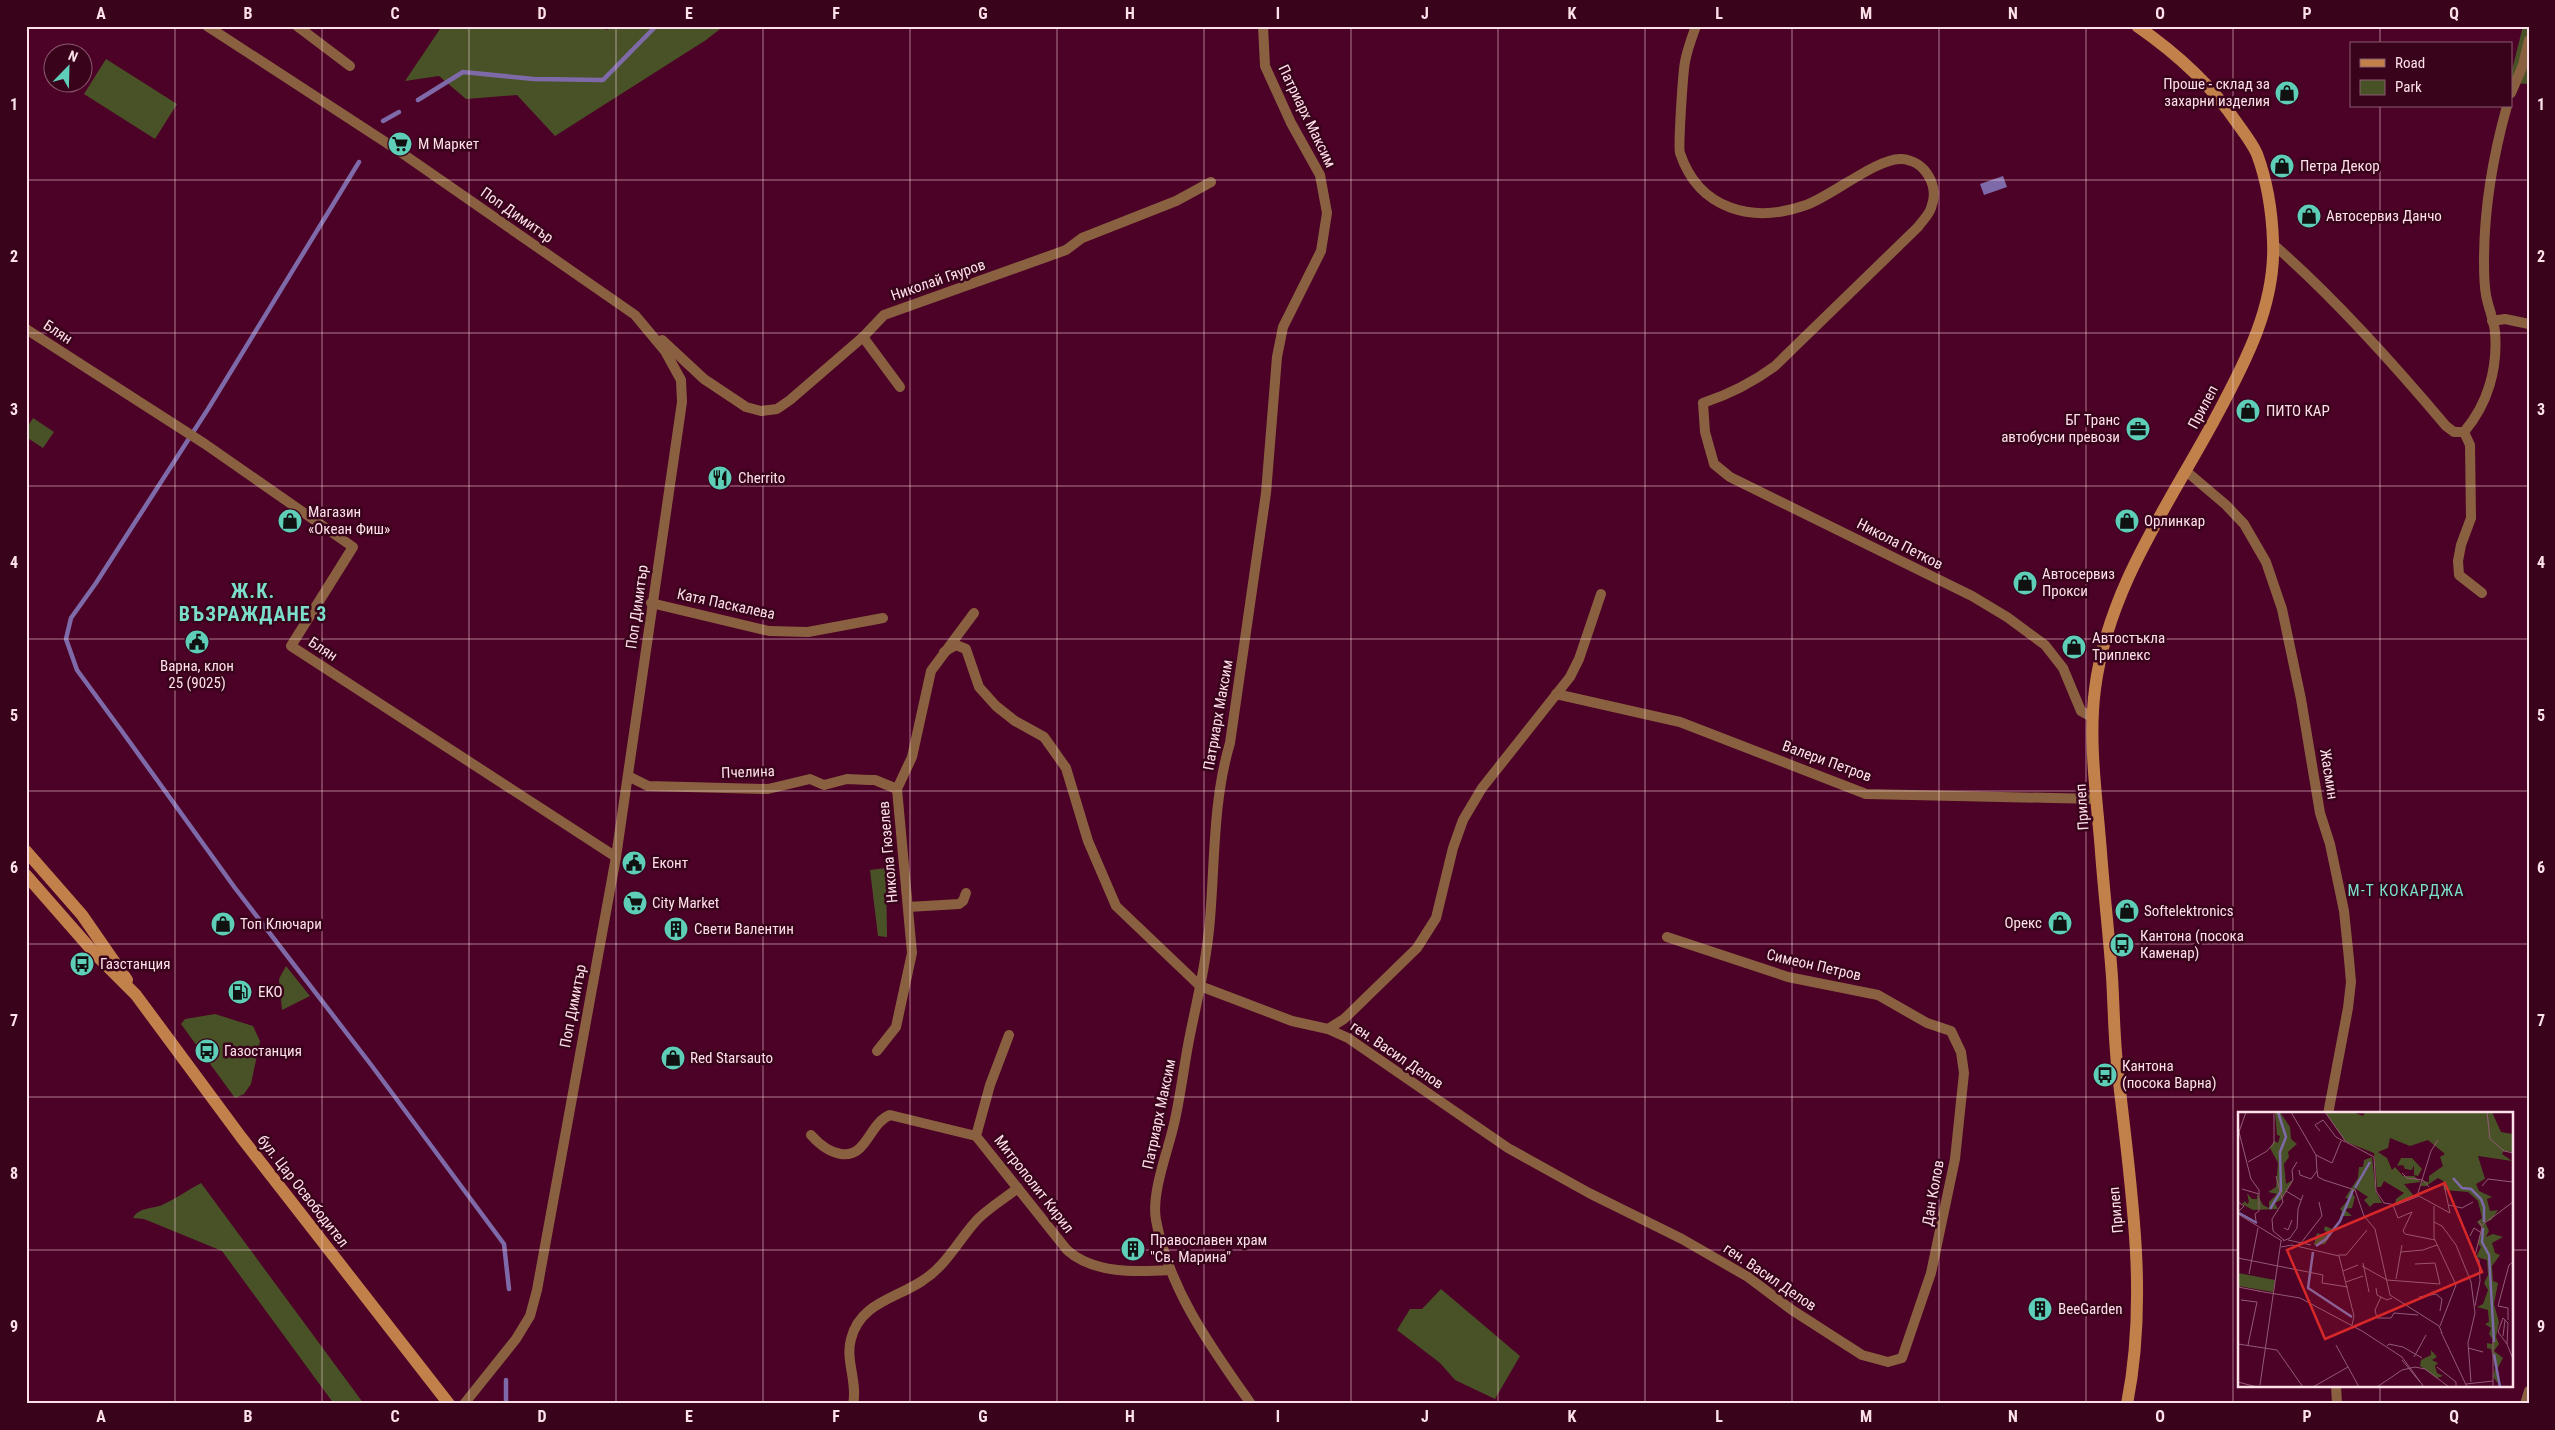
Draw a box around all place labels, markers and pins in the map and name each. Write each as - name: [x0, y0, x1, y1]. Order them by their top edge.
- place label: Проше - склад за захарни изделия: [2163, 75, 2270, 110]
- shop icon: Проше - склад за захарни изделия: [2274, 80, 2300, 106]
- supermarket icon: М Маркет: [387, 131, 413, 157]
- place label: М Маркет: [418, 135, 479, 153]
- shop icon: Петра Декор: [2269, 153, 2295, 179]
- place label: Петра Декор: [2300, 157, 2380, 175]
- shop icon: Автосервиз Данчо: [2296, 203, 2322, 229]
- place label: Автосервиз Данчо: [2326, 207, 2442, 225]
- shop icon: ПИТО КАР: [2235, 398, 2261, 424]
- place label: ПИТО КАР: [2266, 402, 2330, 420]
- place label: БГ Транс автобусни превози: [2001, 411, 2120, 446]
- office icon: БГ Транс автобусни превози: [2125, 416, 2151, 442]
- restaurant icon: Cherrito: [707, 465, 733, 491]
- place label: Cherrito: [738, 469, 785, 487]
- place label: Магазин «Океан Фиш»: [308, 503, 390, 538]
- shop icon: Магазин «Океан Фиш»: [277, 508, 303, 534]
- shop icon: Орлинкар: [2114, 508, 2140, 534]
- place label: Орлинкар: [2144, 512, 2205, 530]
- place label: Автосервиз Прокси: [2042, 565, 2115, 600]
- shop icon: Автосервиз Прокси: [2012, 570, 2038, 596]
- public building icon: Варна, клон 25 (9025): [184, 629, 210, 655]
- place label: Автостъкла Триплекс: [2092, 629, 2165, 664]
- shop icon: Автостъкла Триплекс: [2061, 634, 2087, 660]
- place label: Варна, клон 25 (9025): [160, 657, 234, 692]
- public building icon: Еконт: [621, 850, 647, 876]
- place label: Еконт: [652, 854, 688, 872]
- supermarket icon: City Market: [622, 890, 648, 916]
- place label: City Market: [652, 894, 719, 912]
- shop icon: Softelektronics: [2114, 898, 2140, 924]
- place label: Softelektronics: [2144, 902, 2234, 920]
- shop icon: Орекс: [2047, 910, 2073, 936]
- shop icon: Топ Ключари: [210, 911, 236, 937]
- place label: Орекс: [2005, 914, 2042, 932]
- place label: Топ Ключари: [240, 915, 322, 933]
- building icon: Свети Валентин: [663, 916, 689, 942]
- place label: Свети Валентин: [694, 920, 794, 938]
- place label: Кантона (посока Каменар): [2140, 927, 2244, 962]
- bus stop icon: Кантона (посока Каменар): [2109, 932, 2135, 958]
- bus stop icon: Газстанция: [69, 951, 95, 977]
- place label: Газстанция: [100, 955, 170, 973]
- fuel station icon: EKO: [227, 979, 253, 1005]
- place label: EKO: [258, 983, 282, 1001]
- bus stop icon: Газoстанция: [194, 1038, 220, 1064]
- place label: Газoстанция: [224, 1042, 302, 1060]
- shop icon: Red Starsauto: [660, 1045, 686, 1071]
- place label: Red Starsauto: [690, 1049, 773, 1067]
- place label: Кантона (посока Варна): [2122, 1057, 2217, 1092]
- bus stop icon: Кантона (посока Варна): [2092, 1062, 2118, 1088]
- place label: Православен храм "Св. Марина": [1150, 1231, 1267, 1266]
- building icon: Православен храм "Св. Марина": [1120, 1236, 1146, 1262]
- building icon: BeeGarden: [2027, 1296, 2053, 1322]
- place label: BeeGarden: [2058, 1300, 2122, 1318]

